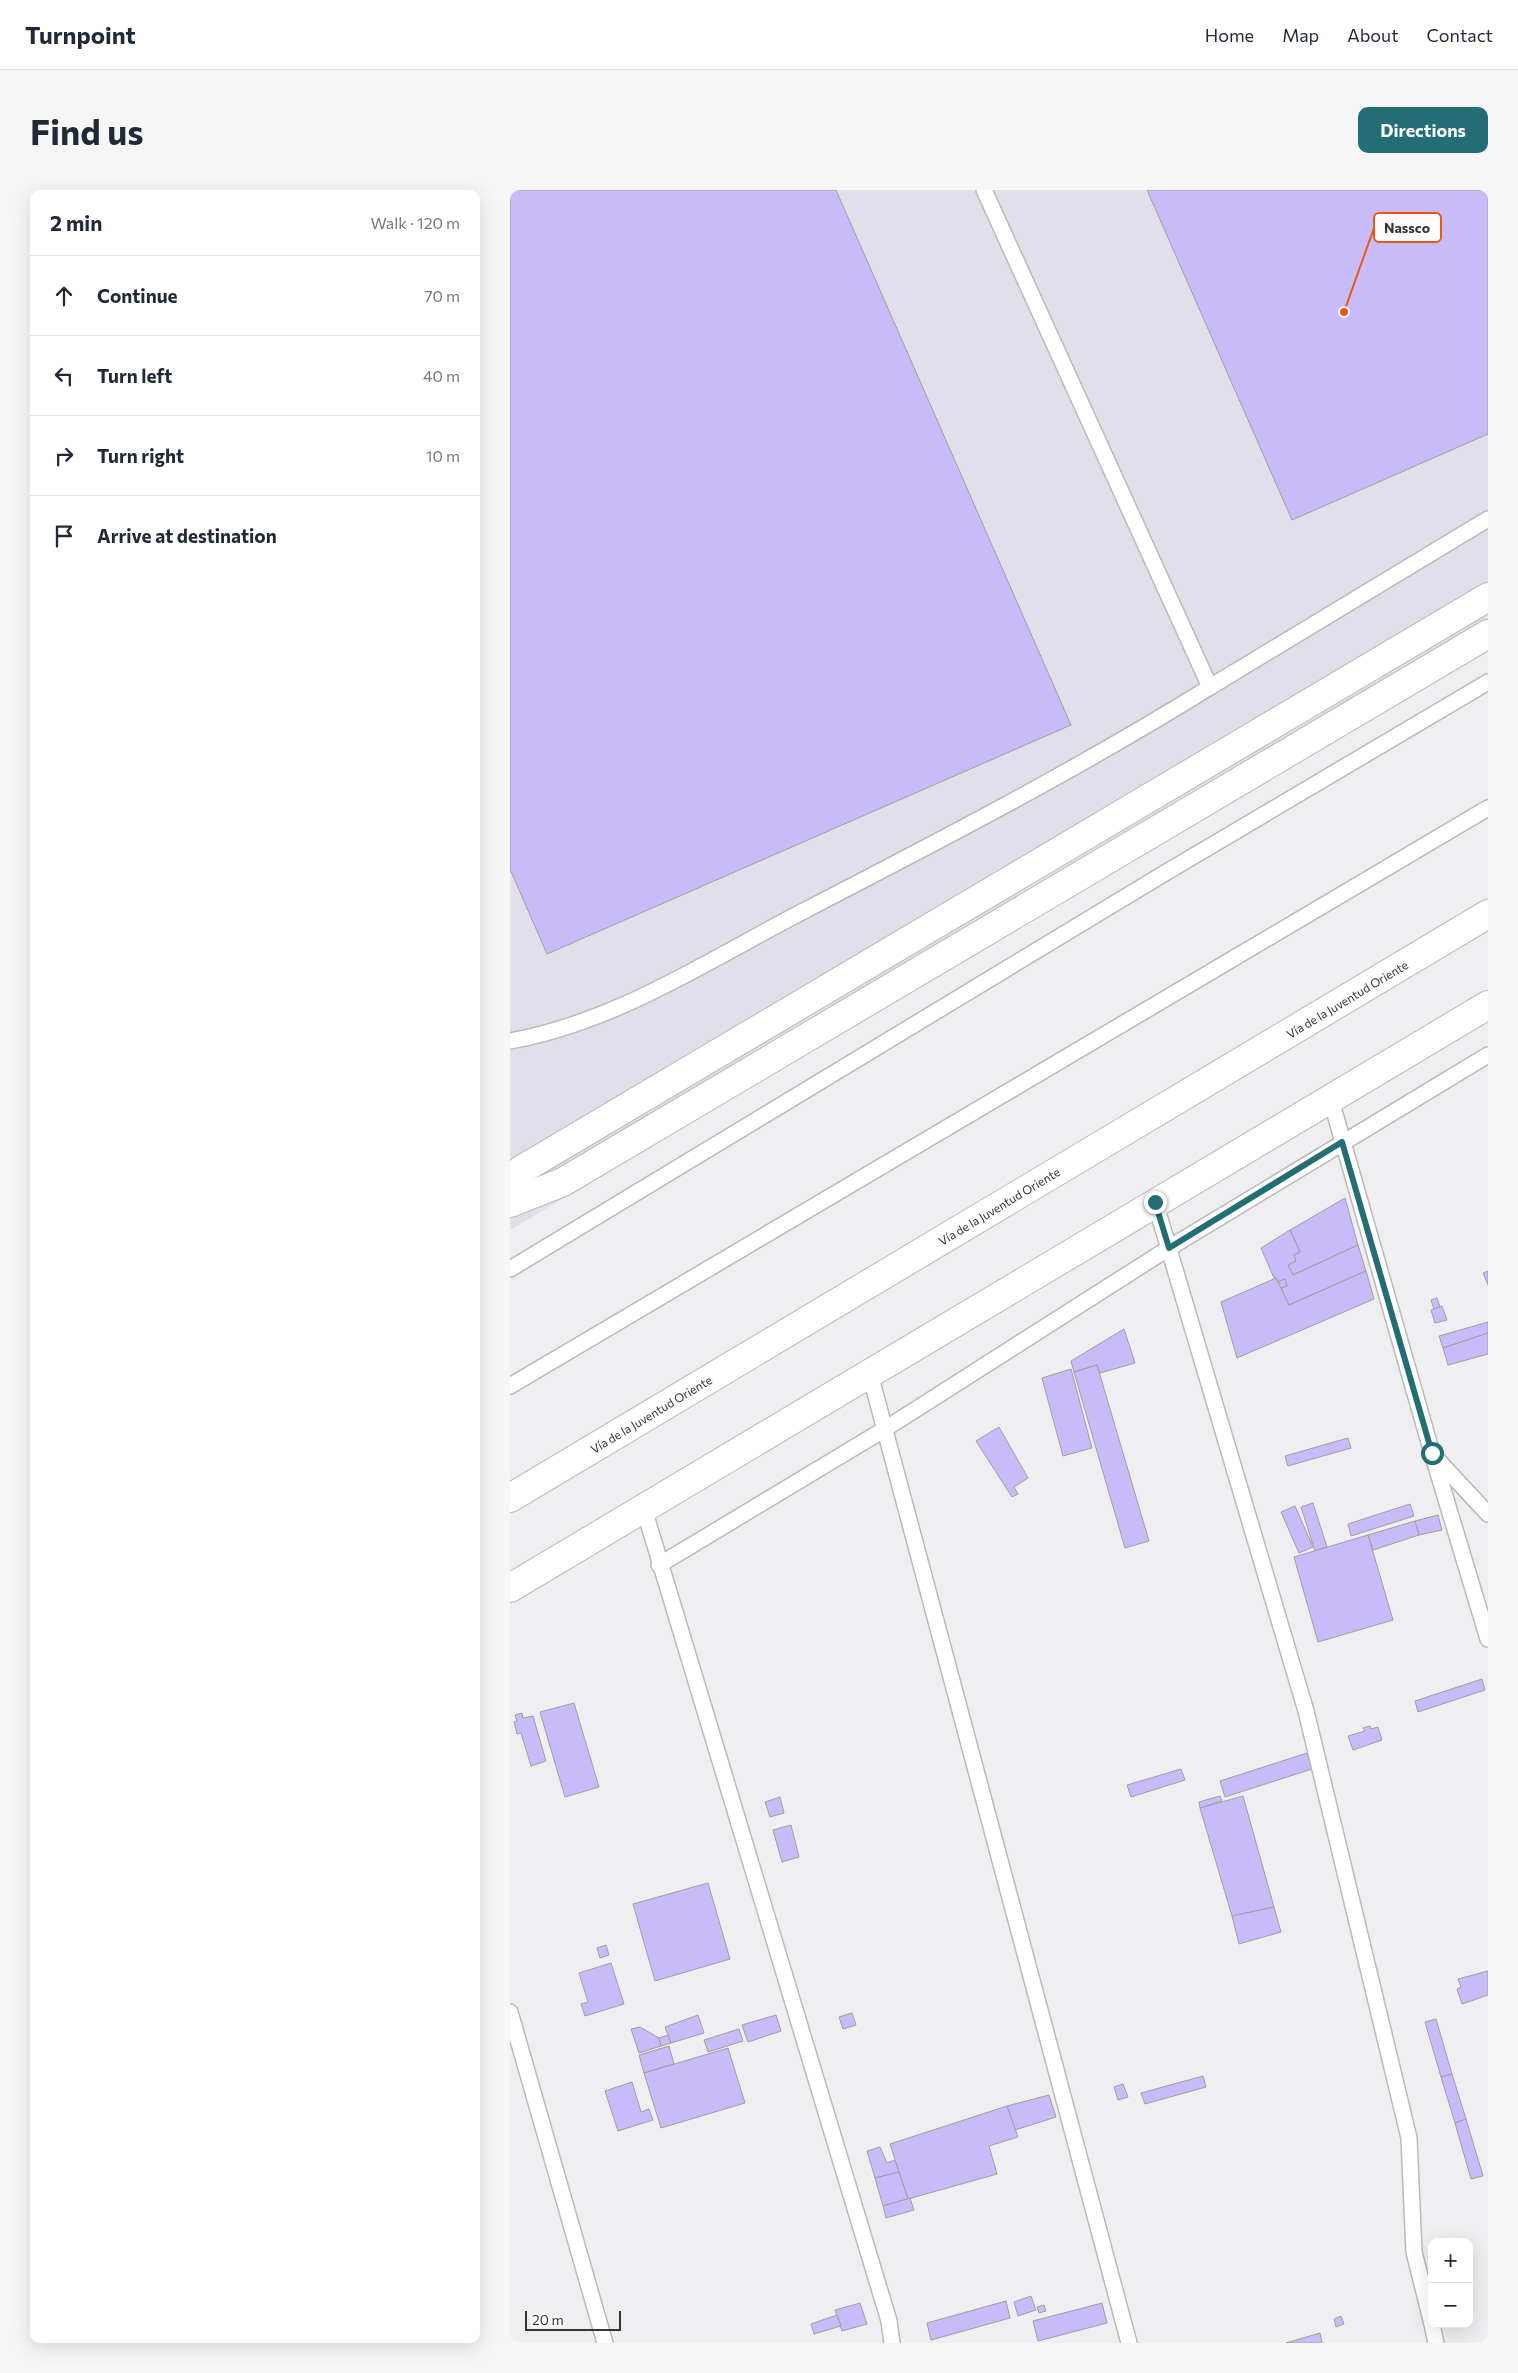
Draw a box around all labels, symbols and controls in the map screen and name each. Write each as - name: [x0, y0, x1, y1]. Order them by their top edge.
- text: Turnpoint: [25, 20, 136, 49]
- text: Home: [1205, 24, 1254, 46]
- text: Map: [1282, 24, 1319, 46]
- text: About: [1347, 24, 1399, 46]
- text: Contact: [1427, 24, 1493, 46]
- button: Directions: [1358, 107, 1488, 153]
- text: Find us: [30, 109, 144, 152]
- text: 2 min: [50, 210, 102, 235]
- text: Walk · 120 m: [370, 213, 460, 232]
- callout: Nassco: [1374, 213, 1441, 242]
- text: Nassco: [1384, 219, 1430, 236]
- icon: ahead: [50, 282, 78, 310]
- text: Continue: [97, 284, 177, 307]
- text: 70 m: [424, 286, 460, 305]
- icon: left: [50, 362, 78, 390]
- text: Turn left: [97, 364, 172, 387]
- text: 40 m: [423, 366, 460, 385]
- icon: right: [50, 442, 78, 470]
- text: Turn right: [97, 444, 184, 467]
- text: 10 m: [426, 446, 460, 465]
- icon: arrive: [50, 522, 78, 550]
- text: Arrive at destination: [97, 524, 277, 547]
- street label: Vía de la Juventud Oriente: [1284, 957, 1411, 1042]
- street label: Vía de la Juventud Oriente: [936, 1164, 1063, 1249]
- route end: [1144, 1191, 1167, 1214]
- street label: Vía de la Juventud Oriente: [588, 1372, 715, 1457]
- route start: [1421, 1442, 1444, 1465]
- map controls: [1428, 2238, 1473, 2328]
- button: +: [1428, 2238, 1473, 2283]
- button: −: [1428, 2283, 1473, 2328]
- scale bar: [525, 2308, 621, 2331]
- text: 20 m: [532, 2311, 564, 2328]

